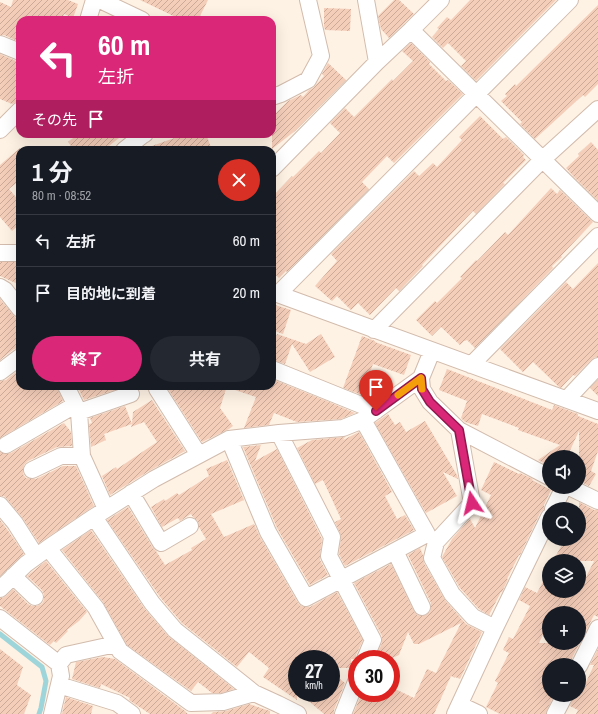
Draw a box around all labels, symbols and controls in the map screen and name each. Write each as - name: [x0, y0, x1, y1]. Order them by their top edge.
- text: 60 m: [98, 26, 150, 64]
- icon: left: [32, 32, 84, 84]
- text: 左折: [98, 64, 134, 89]
- icon: arrive: [85, 108, 107, 130]
- text: その先: [32, 109, 77, 130]
- text: 1 分: [32, 156, 72, 188]
- button: close: [218, 159, 260, 201]
- text: 80 m · 08:52: [32, 187, 91, 204]
- icon: left: [32, 230, 54, 252]
- text: 60 m: [233, 230, 260, 251]
- text: 左折: [66, 231, 96, 252]
- icon: arrive: [32, 282, 54, 304]
- text: 20 m: [233, 282, 260, 303]
- text: 目的地に到着: [66, 283, 156, 304]
- button: 終了: [32, 336, 142, 382]
- button: 共有: [150, 336, 260, 382]
- pin: [359, 370, 393, 411]
- icon: arrive: [365, 376, 387, 398]
- map controls: [542, 450, 586, 702]
- button: sound: [542, 450, 586, 494]
- position arrow: [451, 482, 493, 524]
- button: search: [542, 502, 586, 546]
- button: layers: [542, 554, 586, 598]
- button: +: [542, 606, 586, 650]
- speed limit sign: 30: [348, 650, 400, 702]
- text: 27: [305, 657, 323, 684]
- button: −: [542, 658, 586, 702]
- text: km/h: [305, 679, 323, 692]

